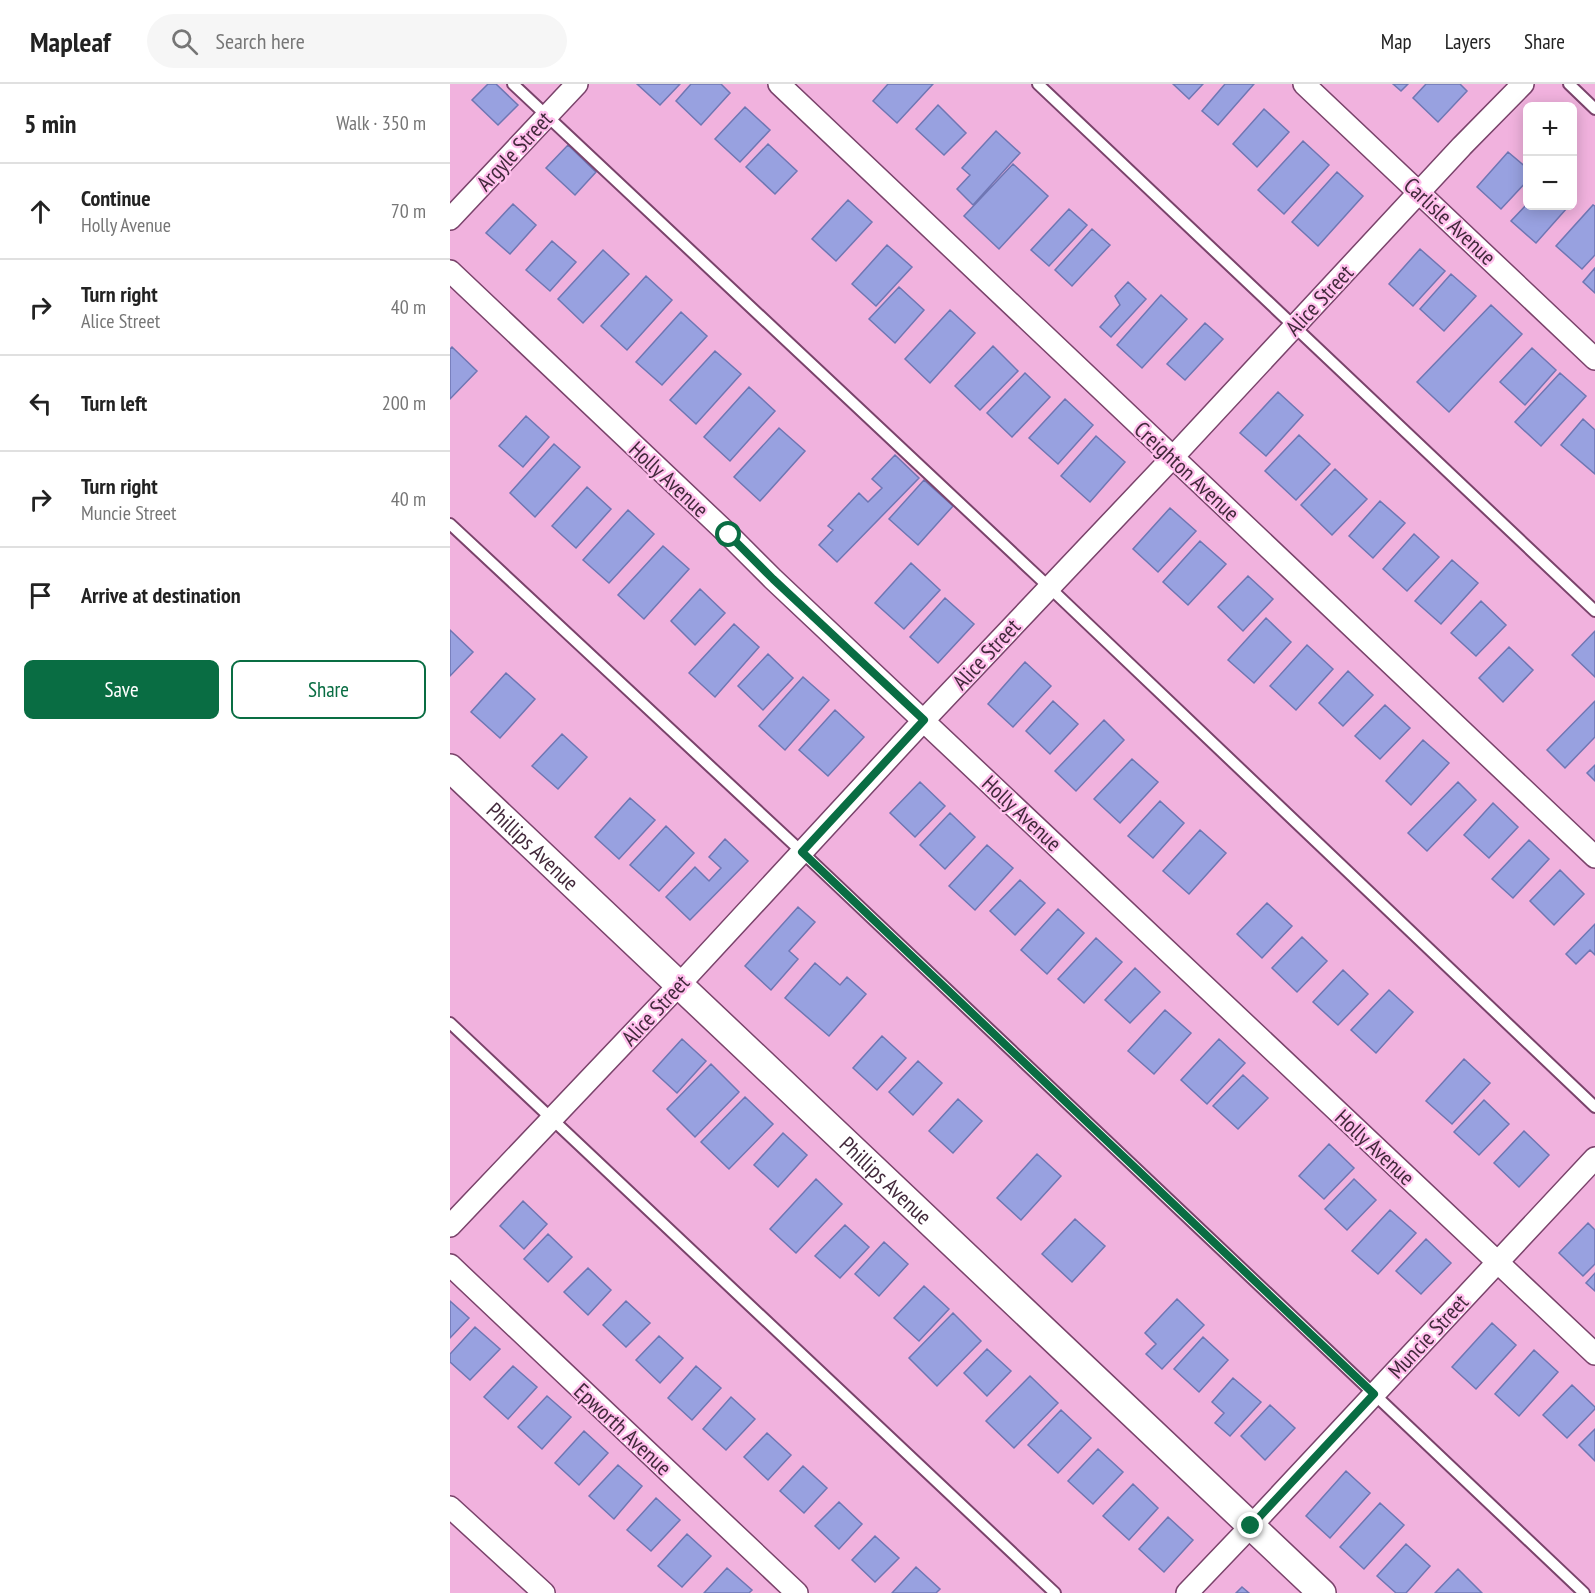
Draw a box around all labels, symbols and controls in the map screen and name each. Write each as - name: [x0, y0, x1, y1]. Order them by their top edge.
- search box: [147, 14, 567, 68]
- text: Mapleaf: [30, 23, 111, 60]
- icon: search: [168, 25, 201, 58]
- text: Search here: [216, 27, 305, 55]
- text: Map: [1381, 28, 1412, 55]
- text: Layers: [1445, 28, 1491, 55]
- text: Share: [1524, 28, 1565, 55]
- map controls: [1523, 102, 1577, 210]
- button: +: [1523, 102, 1577, 156]
- street label: Argyle Street: [470, 105, 558, 197]
- text: 5 min: [24, 107, 77, 140]
- text: Walk · 350 m: [336, 110, 426, 136]
- button: −: [1523, 156, 1577, 210]
- street label: Carlisle Avenue: [1398, 171, 1502, 271]
- text: Continue: [81, 184, 151, 212]
- icon: ahead: [24, 195, 57, 228]
- text: 70 m: [391, 198, 426, 224]
- text: Holly Avenue: [81, 212, 171, 238]
- street label: Alice Street: [1279, 259, 1359, 341]
- text: Turn right: [81, 280, 158, 308]
- icon: right: [24, 291, 57, 324]
- text: 40 m: [391, 294, 426, 320]
- text: Alice Street: [81, 308, 160, 334]
- icon: left: [24, 387, 57, 420]
- text: Turn left: [81, 389, 147, 417]
- text: 200 m: [382, 390, 426, 416]
- street label: Creighton Avenue: [1129, 415, 1245, 527]
- street label: Holly Avenue: [623, 435, 715, 523]
- text: Turn right: [81, 472, 158, 500]
- icon: right: [24, 483, 57, 516]
- text: 40 m: [391, 486, 426, 512]
- text: Muncie Street: [81, 500, 177, 526]
- route start: [715, 521, 741, 547]
- icon: arrive: [24, 579, 57, 612]
- text: Arrive at destination: [81, 581, 241, 609]
- street label: Alice Street: [946, 613, 1026, 695]
- button: Save: [24, 660, 219, 719]
- button: Share: [231, 660, 426, 719]
- street label: Holly Avenue: [976, 769, 1068, 857]
- street label: Phillips Avenue: [481, 796, 585, 896]
- street label: Alice Street: [615, 969, 695, 1051]
- street label: Holly Avenue: [1329, 1103, 1421, 1191]
- street label: Phillips Avenue: [834, 1130, 938, 1230]
- street label: Muncie Street: [1382, 1288, 1474, 1384]
- street label: Epworth Avenue: [568, 1377, 678, 1481]
- route end: [1237, 1512, 1263, 1538]

